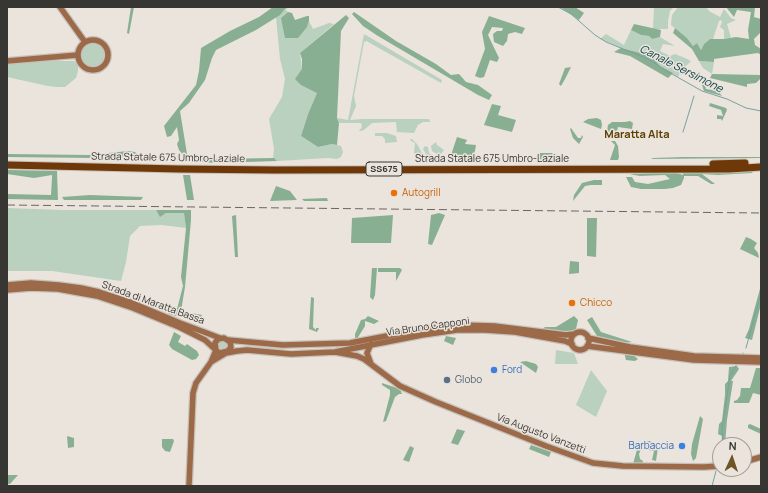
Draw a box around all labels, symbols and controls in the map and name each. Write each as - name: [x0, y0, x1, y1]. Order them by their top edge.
- water label: Canale Sersimone: [637, 42, 725, 96]
- district label: Maratta Alta: [604, 128, 670, 142]
- street label: Strada Statale 675 Umbro-Laziale: [91, 151, 245, 165]
- street label: Strada Statale 675 Umbro-Laziale: [415, 153, 569, 165]
- road number: SS675: [366, 162, 402, 176]
- place label: Autogrill: [402, 187, 441, 199]
- marker: Autogrill: [389, 188, 399, 198]
- street label: Strada di Maratta Bassa: [100, 279, 206, 327]
- place label: Chicco: [580, 297, 612, 309]
- marker: Chicco: [567, 298, 577, 308]
- street label: Via Bruno Capponi: [386, 315, 470, 339]
- place label: Ford: [502, 364, 522, 376]
- marker: Ford: [489, 365, 499, 375]
- place label: Globo: [455, 374, 482, 386]
- marker: Globo: [442, 375, 452, 385]
- street label: Via Augusto Vanzetti: [495, 411, 587, 457]
- north arrow: [712, 437, 752, 477]
- text: N: [728, 438, 737, 453]
- place label: Barbaccia: [629, 440, 674, 452]
- marker: Barbaccia: [677, 441, 687, 451]

